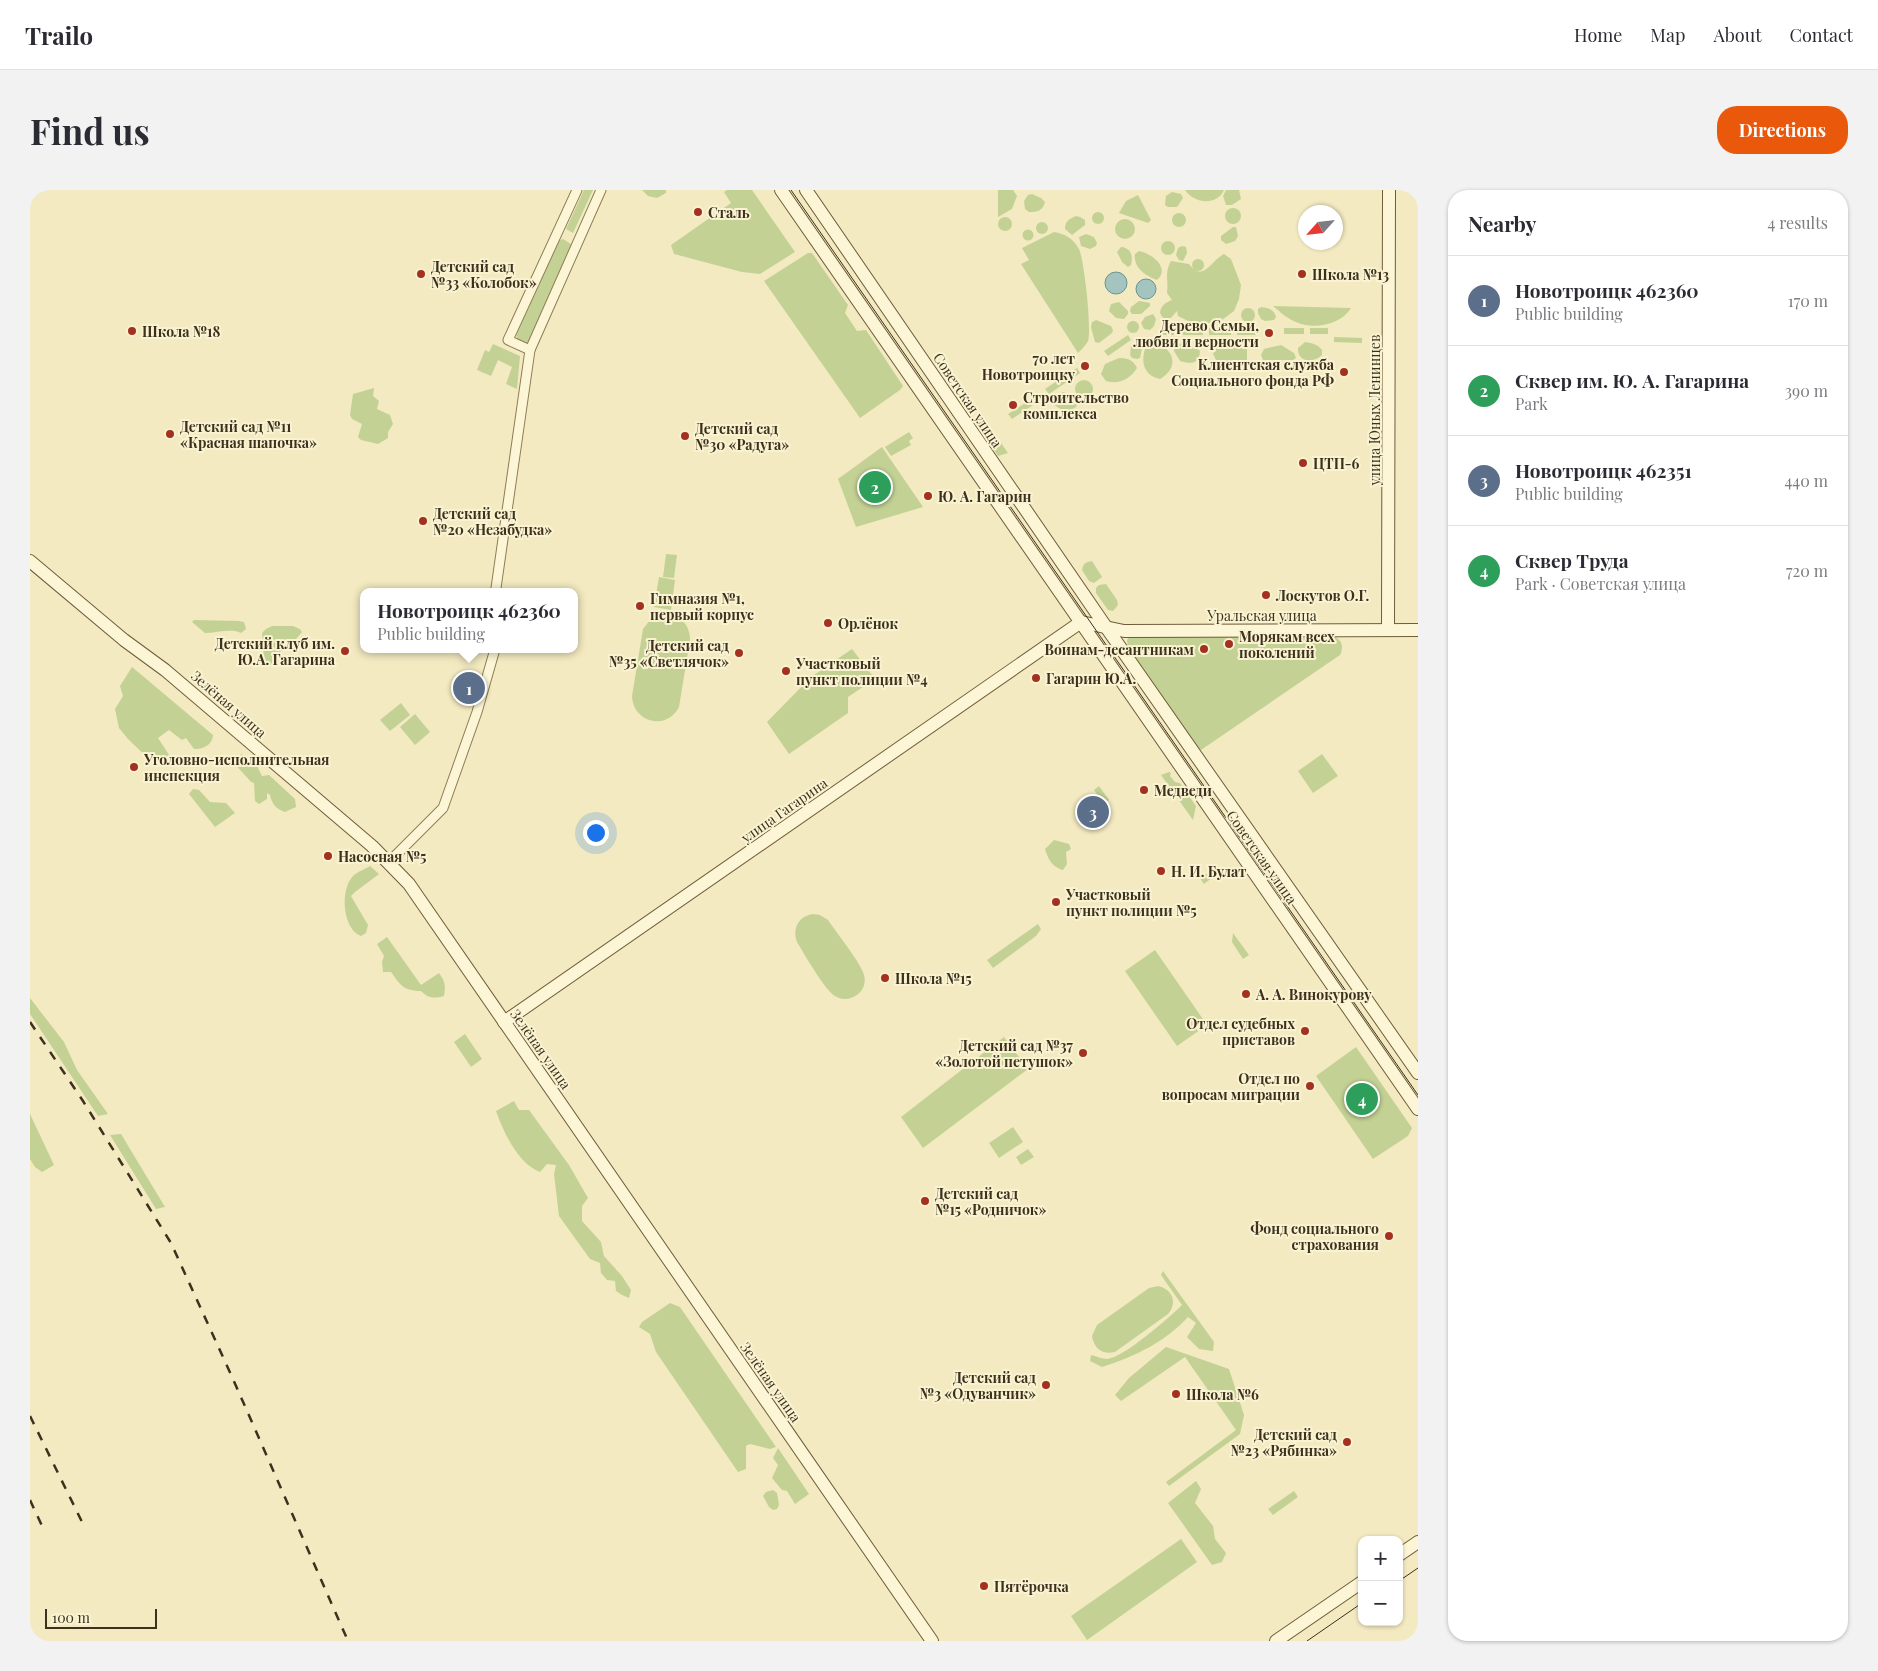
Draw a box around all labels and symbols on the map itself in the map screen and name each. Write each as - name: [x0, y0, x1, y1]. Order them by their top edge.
- place label: Сталь: [708, 203, 750, 222]
- north arrow: [1298, 205, 1343, 250]
- marker: Сталь: [692, 206, 704, 218]
- place label: Детский сад №33 «Колобок»: [431, 257, 537, 292]
- place label: Школа №13: [1312, 265, 1389, 284]
- marker: Детский сад №33 «Колобок»: [415, 268, 427, 280]
- marker: Школа №13: [1296, 268, 1308, 280]
- place label: Дерево Семьи, любви и верности: [1133, 316, 1259, 351]
- place label: Школа №18: [142, 322, 220, 341]
- marker: Школа №18: [126, 325, 138, 337]
- marker: Дерево Семьи, любви и верности: [1263, 327, 1275, 339]
- street label: улица Юных Ленинцев: [1365, 334, 1384, 487]
- street label: Советская улица: [929, 349, 1007, 451]
- place label: 70 лет Новотроицку: [982, 349, 1076, 384]
- place label: Клиентская служба Социального фонда РФ: [1171, 355, 1335, 390]
- marker: 70 лет Новотроицку: [1079, 360, 1091, 372]
- marker: Клиентская служба Социального фонда РФ: [1338, 366, 1350, 378]
- place label: Строительство комплекса: [1023, 388, 1129, 423]
- marker: Строительство комплекса: [1007, 399, 1019, 411]
- place label: Детский сад №11 «Красная шапочка»: [180, 417, 317, 452]
- place label: Детский сад №30 «Радуга»: [695, 419, 789, 454]
- marker: Детский сад №11 «Красная шапочка»: [164, 428, 176, 440]
- marker: Детский сад №30 «Радуга»: [679, 430, 691, 442]
- place label: ЦТП-6: [1313, 454, 1359, 473]
- marker: ЦТП-6: [1297, 457, 1309, 469]
- pin: 2: [859, 468, 891, 506]
- place label: Ю. А. Гагарин: [938, 487, 1032, 506]
- marker: Ю. А. Гагарин: [922, 490, 934, 502]
- place label: Детский сад №20 «Незабудка»: [433, 504, 552, 539]
- marker: Детский сад №20 «Незабудка»: [417, 515, 429, 527]
- place label: Лоскутов О.Г.: [1275, 586, 1369, 605]
- place label: Гимназия №1, первый корпус: [650, 589, 754, 624]
- marker: Лоскутов О.Г.: [1260, 589, 1272, 601]
- marker: Гимназия №1, первый корпус: [634, 600, 646, 612]
- street label: Уральская улица: [1206, 606, 1317, 625]
- place label: Орлёнок: [838, 614, 898, 633]
- marker: Орлёнок: [822, 617, 834, 629]
- place label: Морякам всех поколений: [1239, 627, 1335, 662]
- place label: Детский клуб им. Ю.А. Гагарина: [215, 634, 336, 669]
- place label: Детский сад №35 «Светлячок»: [609, 636, 729, 671]
- marker: Морякам всех поколений: [1223, 638, 1235, 650]
- place label: Воинам-десантникам: [1045, 640, 1195, 659]
- marker: Воинам-десантникам: [1198, 643, 1210, 655]
- marker: Детский клуб им. Ю.А. Гагарина: [339, 645, 351, 657]
- marker: Детский сад №35 «Светлячок»: [733, 647, 745, 659]
- place label: Участковый пункт полиции №4: [795, 654, 928, 689]
- marker: Участковый пункт полиции №4: [780, 665, 792, 677]
- street label: Зелёная улица: [187, 666, 271, 742]
- pin: 1: [453, 669, 485, 707]
- place label: Гагарин Ю.А.: [1046, 669, 1136, 688]
- marker: Гагарин Ю.А.: [1030, 672, 1042, 684]
- place label: Уголовно-исполнительная инспекция: [143, 750, 329, 785]
- marker: Уголовно-исполнительная инспекция: [128, 761, 140, 773]
- street label: улица Гагарина: [736, 773, 831, 847]
- place label: Медведи: [1154, 781, 1212, 800]
- marker: Медведи: [1138, 784, 1150, 796]
- pin: 3: [1077, 793, 1109, 831]
- street label: Советская улица: [1223, 806, 1301, 908]
- your location: [583, 820, 609, 846]
- place label: Насосная №5: [338, 847, 427, 866]
- marker: Насосная №5: [322, 850, 334, 862]
- place label: Н. И. Булат: [1171, 862, 1246, 881]
- marker: Н. И. Булат: [1155, 865, 1167, 877]
- place label: Участковый пункт полиции №5: [1065, 885, 1197, 920]
- marker: Участковый пункт полиции №5: [1050, 896, 1062, 908]
- place label: Школа №15: [895, 969, 972, 988]
- marker: Школа №15: [879, 972, 891, 984]
- place label: А. А. Винокурову: [1255, 985, 1372, 1004]
- marker: А. А. Винокурову: [1240, 988, 1252, 1000]
- street label: Зелёная улица: [506, 1005, 576, 1093]
- place label: Отдел судебных приставов: [1186, 1014, 1295, 1049]
- marker: Отдел судебных приставов: [1299, 1025, 1311, 1037]
- place label: Детский сад №37 «Золотой петушок»: [935, 1036, 1074, 1071]
- marker: Детский сад №37 «Золотой петушок»: [1077, 1047, 1089, 1059]
- place label: Отдел по вопросам миграции: [1162, 1069, 1300, 1104]
- marker: Отдел по вопросам миграции: [1304, 1080, 1316, 1092]
- pin: 4: [1346, 1080, 1378, 1118]
- place label: Детский сад №15 «Родничок»: [935, 1184, 1046, 1219]
- marker: Детский сад №15 «Родничок»: [919, 1195, 931, 1207]
- place label: Фонд социального страхования: [1250, 1219, 1379, 1254]
- marker: Фонд социального страхования: [1383, 1230, 1395, 1242]
- street label: Зелёная улица: [736, 1338, 806, 1426]
- place label: Детский сад №3 «Одуванчик»: [920, 1368, 1036, 1403]
- marker: Детский сад №3 «Одуванчик»: [1040, 1379, 1052, 1391]
- place label: Школа №6: [1186, 1385, 1259, 1404]
- marker: Школа №6: [1170, 1388, 1182, 1400]
- place label: Детский сад №23 «Рябинка»: [1230, 1425, 1337, 1460]
- marker: Детский сад №23 «Рябинка»: [1341, 1436, 1353, 1448]
- place label: Пятёрочка: [994, 1577, 1070, 1596]
- marker: Пятёрочка: [978, 1580, 990, 1592]
- scale bar: [45, 1606, 158, 1629]

